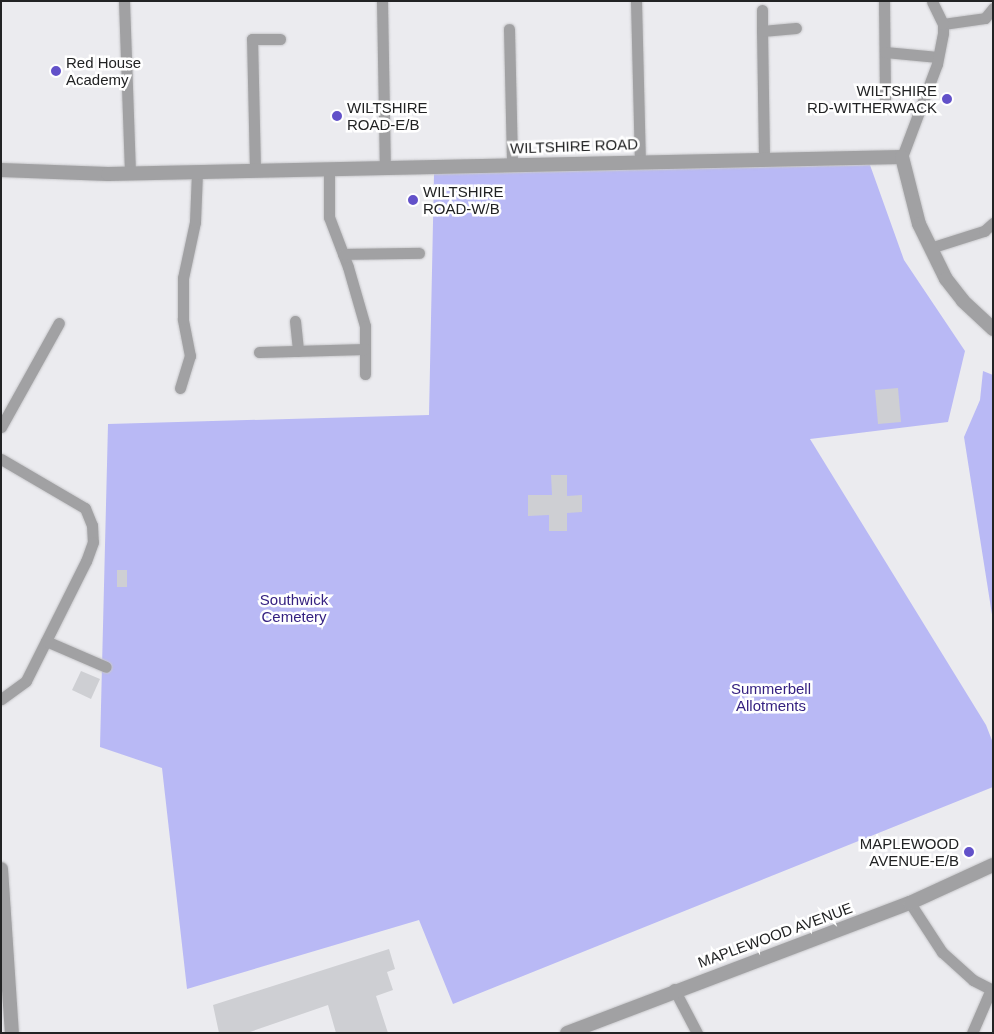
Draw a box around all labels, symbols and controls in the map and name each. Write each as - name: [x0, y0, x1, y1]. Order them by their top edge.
- place label: Red House Academy: [66, 53, 141, 88]
- marker: Red House Academy: [50, 65, 62, 77]
- place label: WILTSHIRE RD-WITHERWACK: [807, 81, 937, 116]
- marker: WILTSHIRE RD-WITHERWACK: [941, 93, 953, 105]
- place label: WILTSHIRE ROAD-E/B: [347, 98, 428, 133]
- marker: WILTSHIRE ROAD-E/B: [331, 110, 343, 122]
- street label: WILTSHIRE ROAD: [510, 135, 638, 157]
- place label: WILTSHIRE ROAD-W/B: [423, 182, 504, 217]
- marker: WILTSHIRE ROAD-W/B: [407, 194, 419, 206]
- park label: Southwick Cemetery: [260, 590, 328, 625]
- park label: Summerbell Allotments: [731, 679, 811, 714]
- place label: MAPLEWOOD AVENUE-E/B: [860, 834, 959, 869]
- marker: MAPLEWOOD AVENUE-E/B: [963, 846, 975, 858]
- street label: MAPLEWOOD AVENUE: [695, 899, 855, 971]

